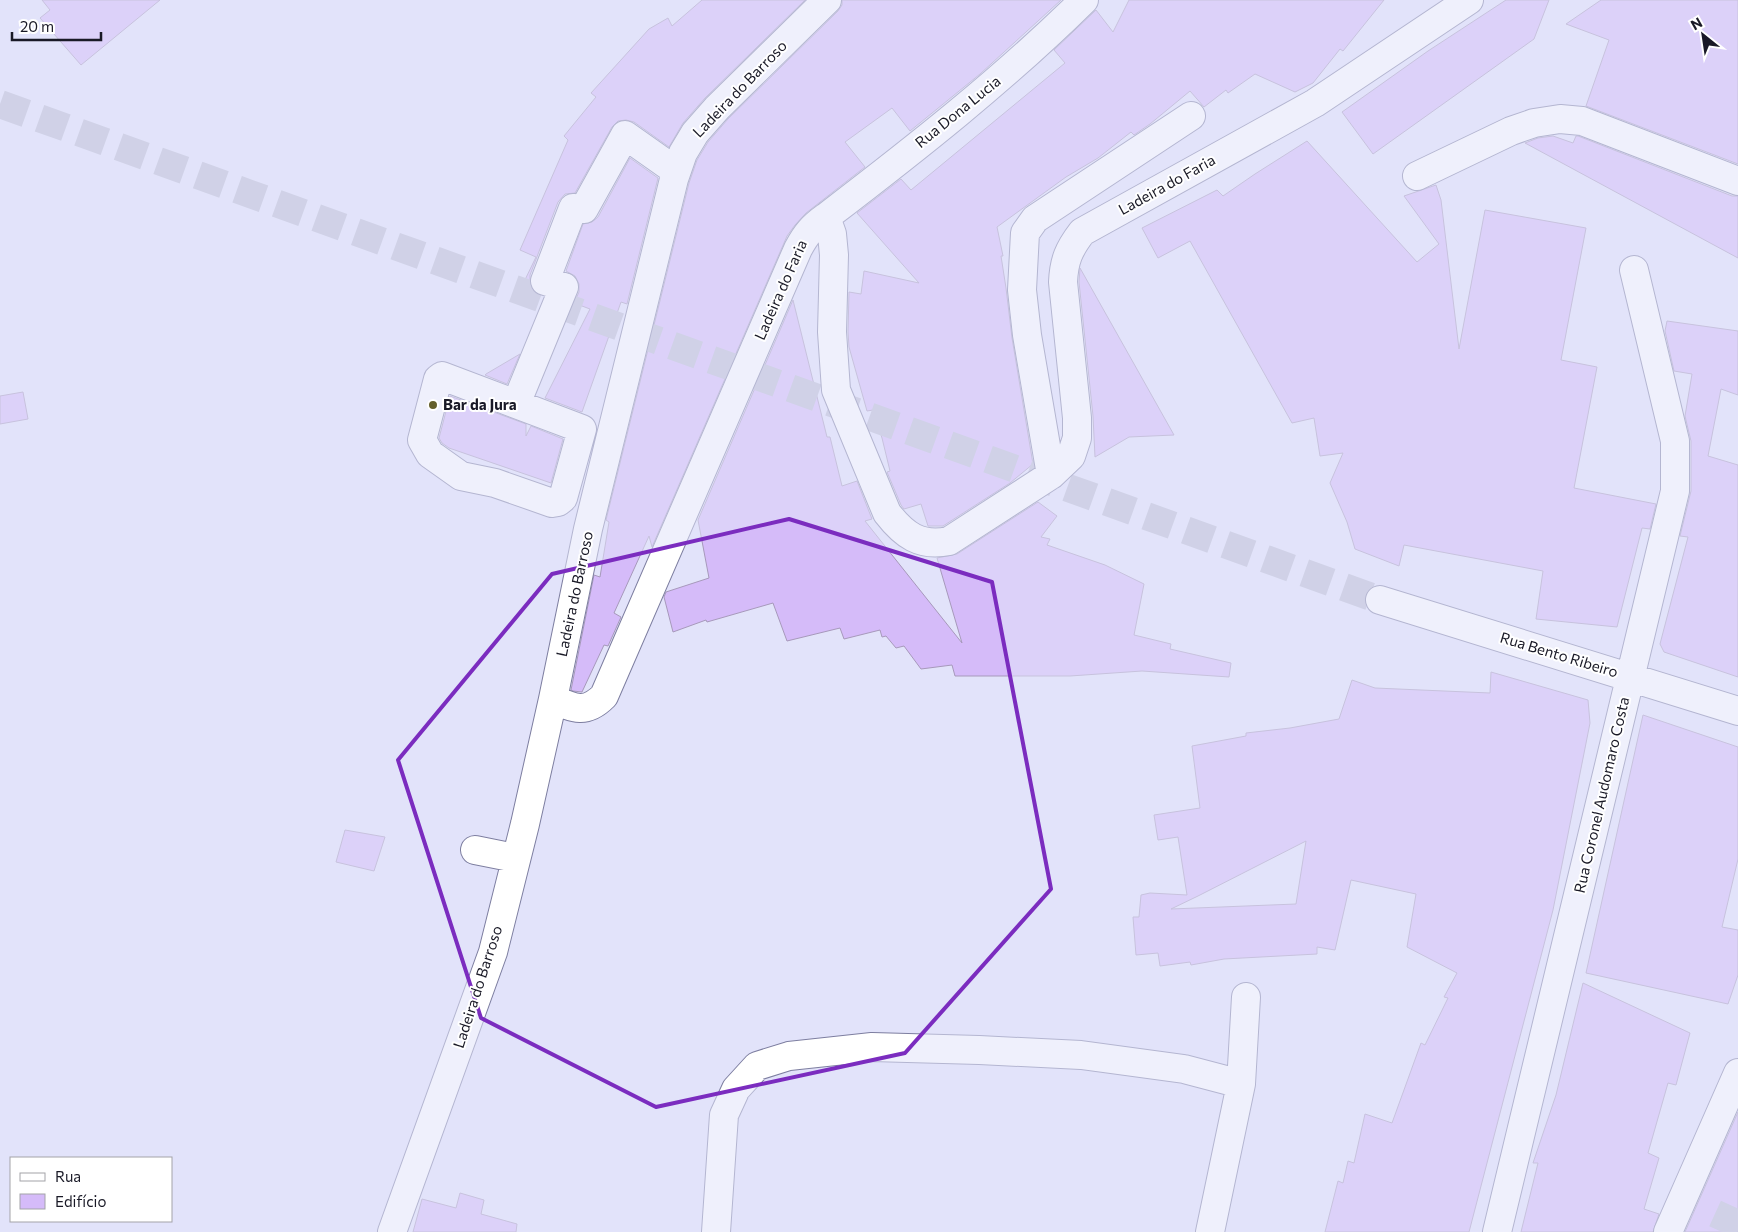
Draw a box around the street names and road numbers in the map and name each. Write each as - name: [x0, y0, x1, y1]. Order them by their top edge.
- street label: Ladeira do Barroso: [688, 36, 790, 141]
- street label: Rua Dona Lucia: [911, 71, 1004, 151]
- street label: Ladeira do Faria: [1115, 150, 1218, 218]
- street label: Ladeira do Faria: [750, 237, 810, 342]
- street label: Ladeira do Barroso: [552, 529, 596, 658]
- street label: Rua Bento Ribeiro: [1498, 628, 1620, 681]
- street label: Rua Coronel Audomaro Costa: [1570, 695, 1632, 895]
- street label: Ladeira do Barroso: [449, 923, 505, 1050]

